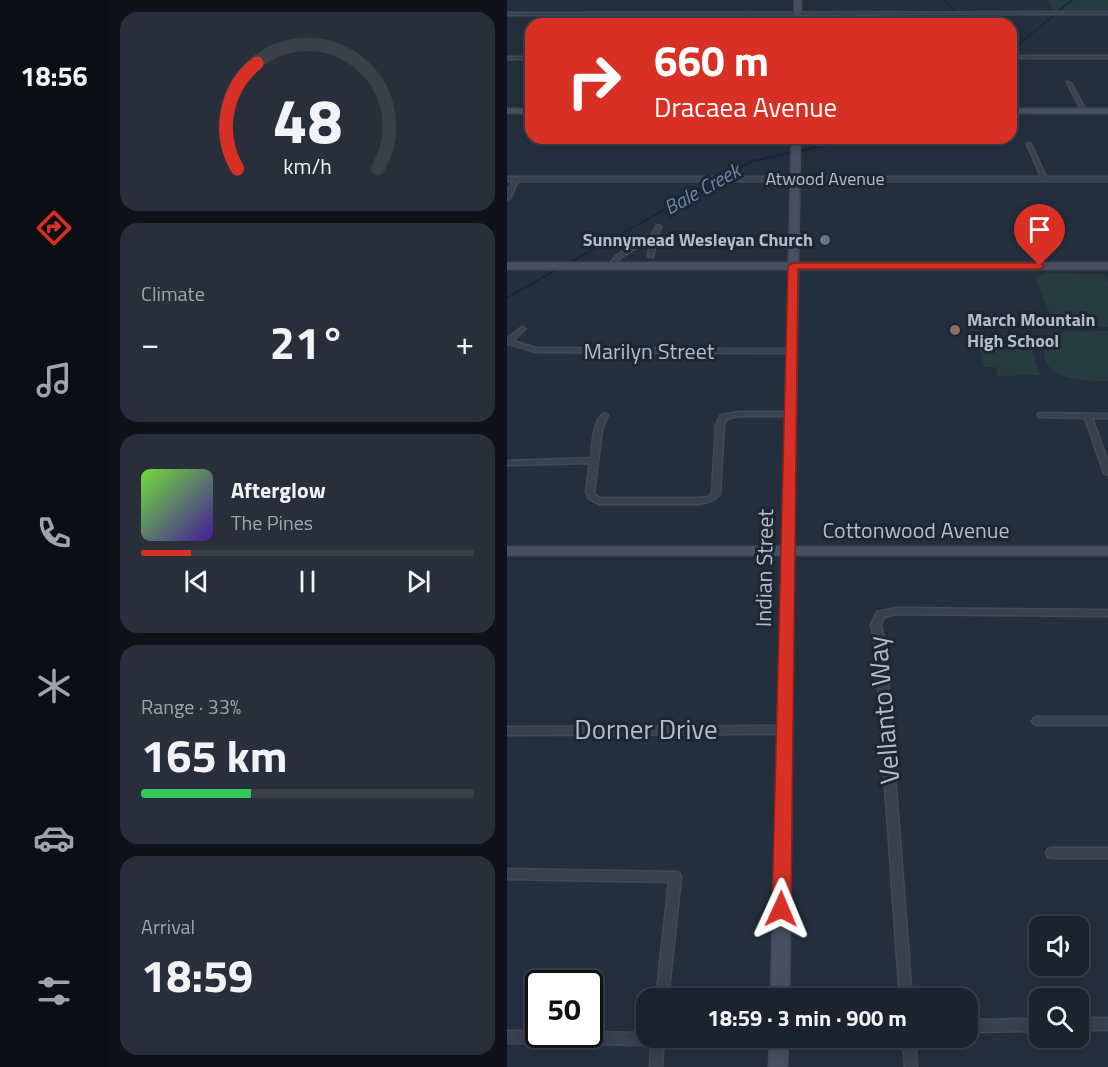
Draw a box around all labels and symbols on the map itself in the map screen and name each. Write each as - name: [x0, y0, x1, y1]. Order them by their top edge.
- water label: Bale Creek: [658, 154, 747, 222]
- street label: Atwood Avenue: [765, 165, 885, 192]
- pin: [1014, 204, 1065, 266]
- place label: Sunnymead Wesleyan Church: [583, 226, 813, 253]
- marker: Sunnymead Wesleyan Church: [818, 233, 832, 247]
- place label: March Mountain High School: [967, 306, 1095, 354]
- marker: March Mountain High School: [948, 323, 962, 337]
- street label: Marilyn Street: [583, 334, 715, 368]
- street label: Indian Street: [746, 508, 782, 627]
- street label: Cottonwood Avenue: [822, 513, 1010, 547]
- street label: Vellanto Way: [856, 634, 909, 786]
- street label: Dorner Drive: [574, 708, 718, 749]
- position arrow: [749, 877, 813, 941]
- speed limit sign: 50: [525, 970, 603, 1048]

